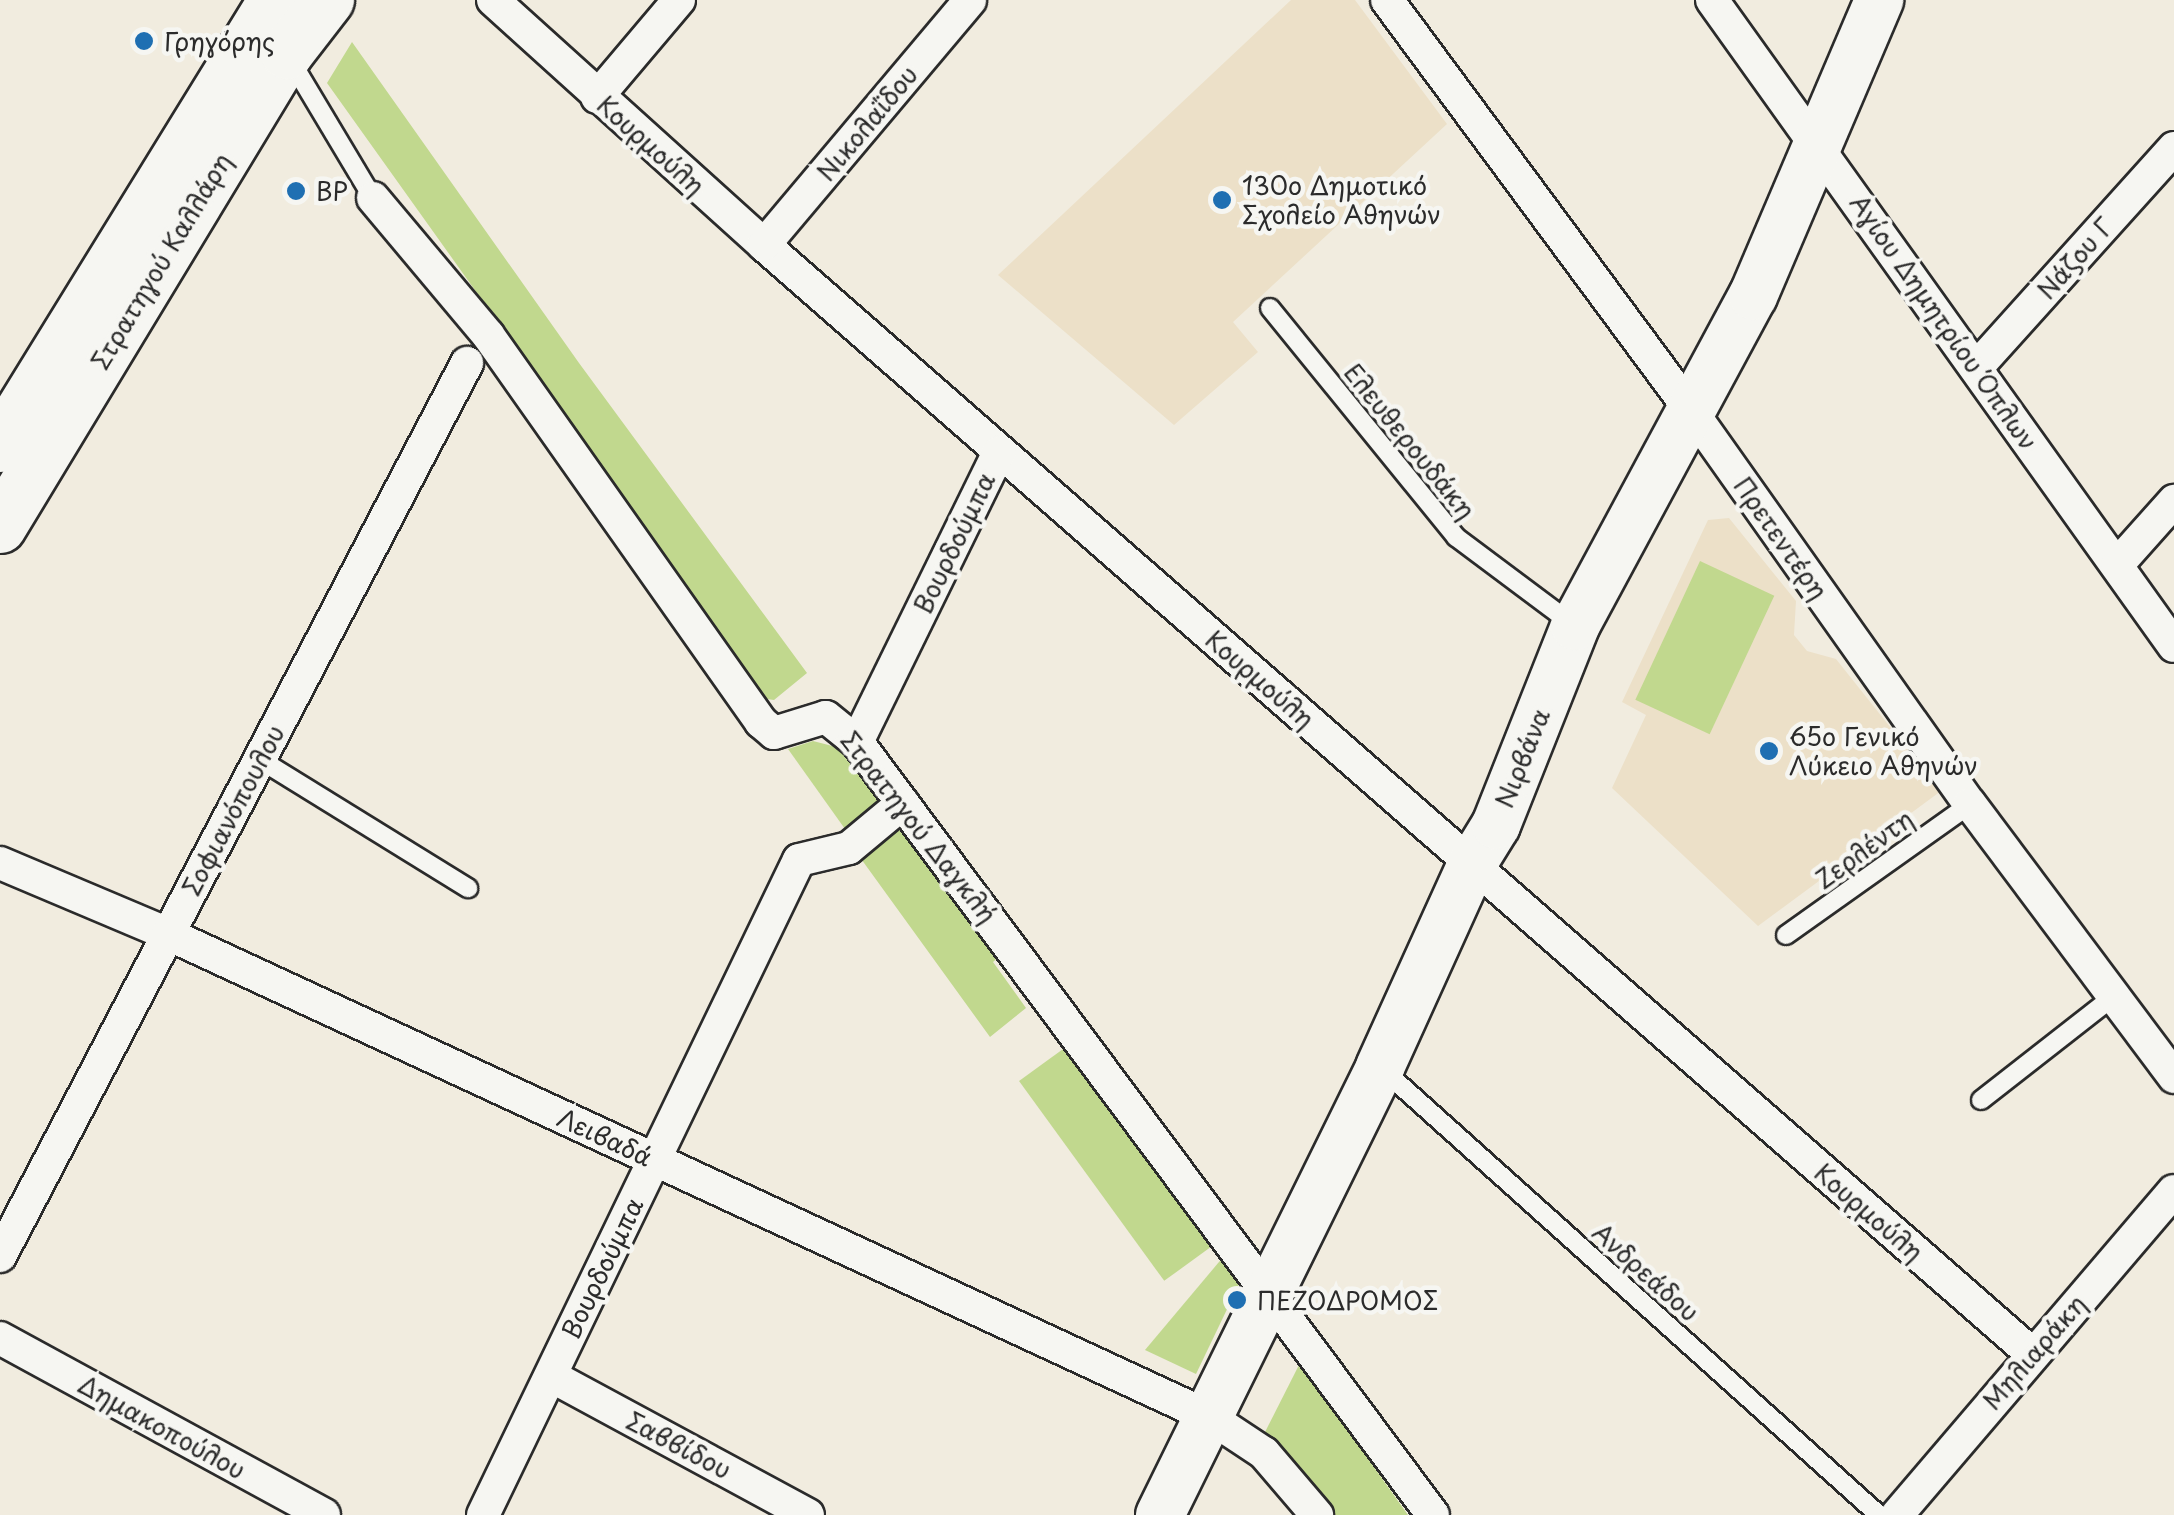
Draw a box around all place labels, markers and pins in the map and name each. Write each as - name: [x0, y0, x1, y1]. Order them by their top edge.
- place label: Γρηγόρης: [164, 26, 275, 56]
- marker: Γρηγόρης: [133, 30, 155, 52]
- place label: 130ο Δημοτικό Σχολείο Αθηνών: [1242, 171, 1442, 230]
- place label: BP: [316, 176, 348, 206]
- marker: BP: [285, 180, 307, 202]
- marker: 130ο Δημοτικό Σχολείο Αθηνών: [1211, 189, 1233, 211]
- place label: 65ο Γενικό Λύκειο Αθηνών: [1789, 722, 1979, 781]
- marker: 65ο Γενικό Λύκειο Αθηνών: [1758, 740, 1780, 762]
- place label: ΠΕΖΟΔΡΟΜΟΣ: [1257, 1285, 1438, 1315]
- marker: ΠΕΖΟΔΡΟΜΟΣ: [1226, 1289, 1248, 1311]

